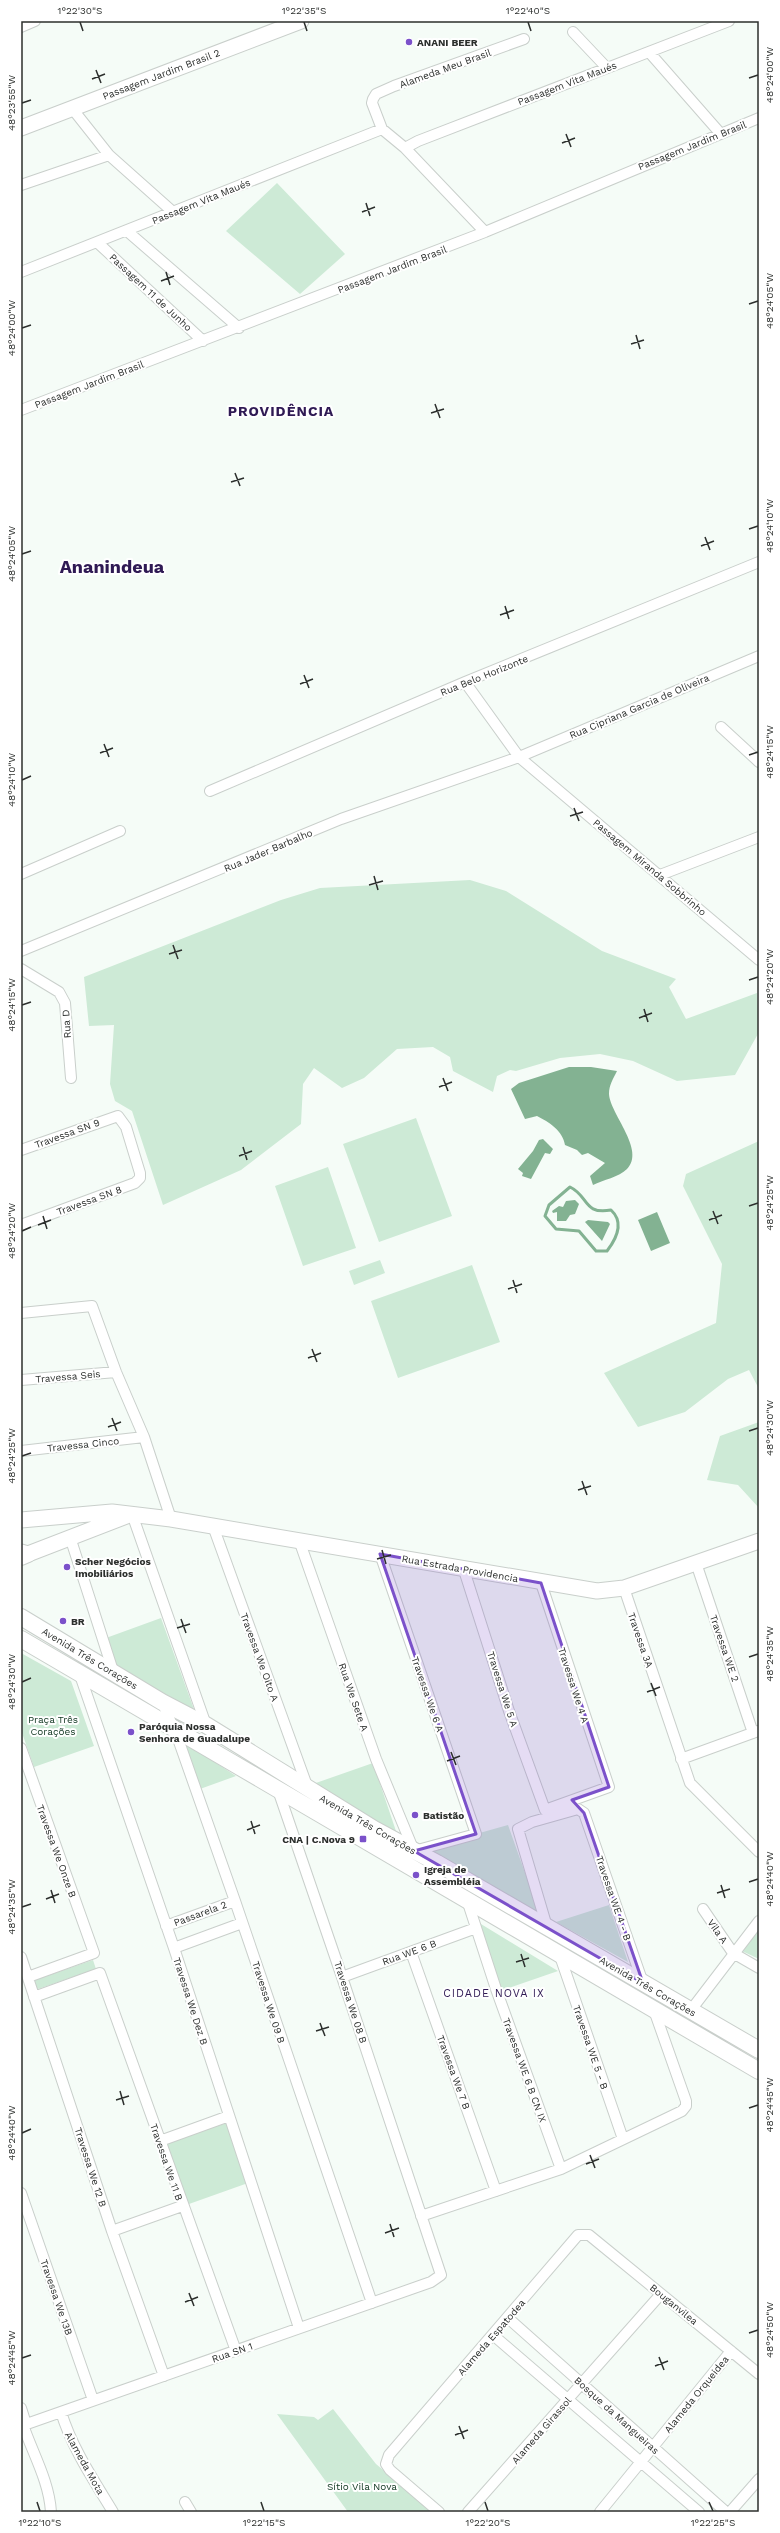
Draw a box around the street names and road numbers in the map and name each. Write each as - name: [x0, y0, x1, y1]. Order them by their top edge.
- street label: Passagem Jardim Brasil 2: [101, 47, 222, 102]
- street label: Alameda Meu Brasil: [398, 47, 492, 90]
- street label: Passagem Vita Maués: [516, 59, 618, 107]
- street label: Passagem Jardim Brasil: [636, 119, 748, 172]
- street label: Passagem Vita Maués: [150, 177, 252, 226]
- street label: Passagem Jardim Brasil: [336, 244, 448, 295]
- street label: Passagem 11 de Junho: [107, 251, 194, 333]
- street label: Passagem Jardim Brasil: [33, 359, 145, 410]
- street label: Rua Belo Horizonte: [439, 653, 530, 698]
- street label: Rua Cipriana Garcia de Oliveira: [568, 672, 711, 741]
- street label: Passagem Miranda Sobbrinho: [591, 817, 708, 918]
- street label: Rua Jader Barbalho: [222, 827, 314, 874]
- street label: Rua D: [60, 1009, 73, 1039]
- street label: Travessa SN 9: [33, 1117, 101, 1150]
- street label: Travessa SN 8: [55, 1184, 123, 1217]
- street label: Travessa Seis: [35, 1368, 101, 1385]
- street label: Travessa Cinco: [46, 1435, 120, 1454]
- street label: Rua Estrada Providencia: [401, 1553, 519, 1584]
- street label: Travessa We Oito A: [238, 1611, 281, 1703]
- street label: Travessa 3A: [626, 1611, 655, 1670]
- street label: Travessa WE 2: [708, 1613, 741, 1683]
- street label: Avenida Três Corações: [40, 1625, 140, 1691]
- street label: Travessa We 4 A: [556, 1646, 591, 1725]
- street label: Travessa We 5 A: [485, 1650, 520, 1729]
- street label: Travessa We 6 A: [409, 1655, 446, 1734]
- street label: Rua We Sete A: [337, 1662, 370, 1733]
- street label: Avenida Três Corações: [317, 1792, 418, 1857]
- street label: Travessa We Onze B: [35, 1803, 78, 1899]
- street label: Travessa WE 4 - B: [594, 1854, 633, 1942]
- street label: Passarela 2: [172, 1899, 228, 1928]
- street label: Vila A: [705, 1917, 730, 1946]
- street label: Rua WE 6 B: [381, 1938, 438, 1967]
- street label: Avenida Três Corações: [597, 1954, 698, 2019]
- street label: Travessa We Dez B: [171, 1956, 210, 2046]
- street label: Travessa We 09 B: [250, 1960, 287, 2045]
- street label: Travessa We 08 B: [332, 1960, 369, 2045]
- street label: Travessa WE 5 - B: [571, 2004, 610, 2091]
- street label: Travessa WE 6 B CN IX: [500, 2016, 549, 2124]
- street label: Travessa We 7 B: [435, 2034, 472, 2111]
- street label: Travessa We 11 B: [148, 2122, 185, 2202]
- street label: Travessa We 12 B: [72, 2126, 109, 2208]
- street label: Travessa We 13B: [38, 2258, 75, 2336]
- street label: Bouganvilea: [648, 2282, 700, 2327]
- street label: Alameda Espatodea: [455, 2297, 528, 2378]
- street label: Rua SN 1: [210, 2340, 254, 2365]
- street label: Alameda Orqueidea: [662, 2353, 731, 2435]
- street label: Bosque da Mangueiras: [572, 2375, 661, 2456]
- street label: Alameda Girassol: [509, 2395, 573, 2466]
- street label: Alameda Mota: [63, 2430, 106, 2497]

